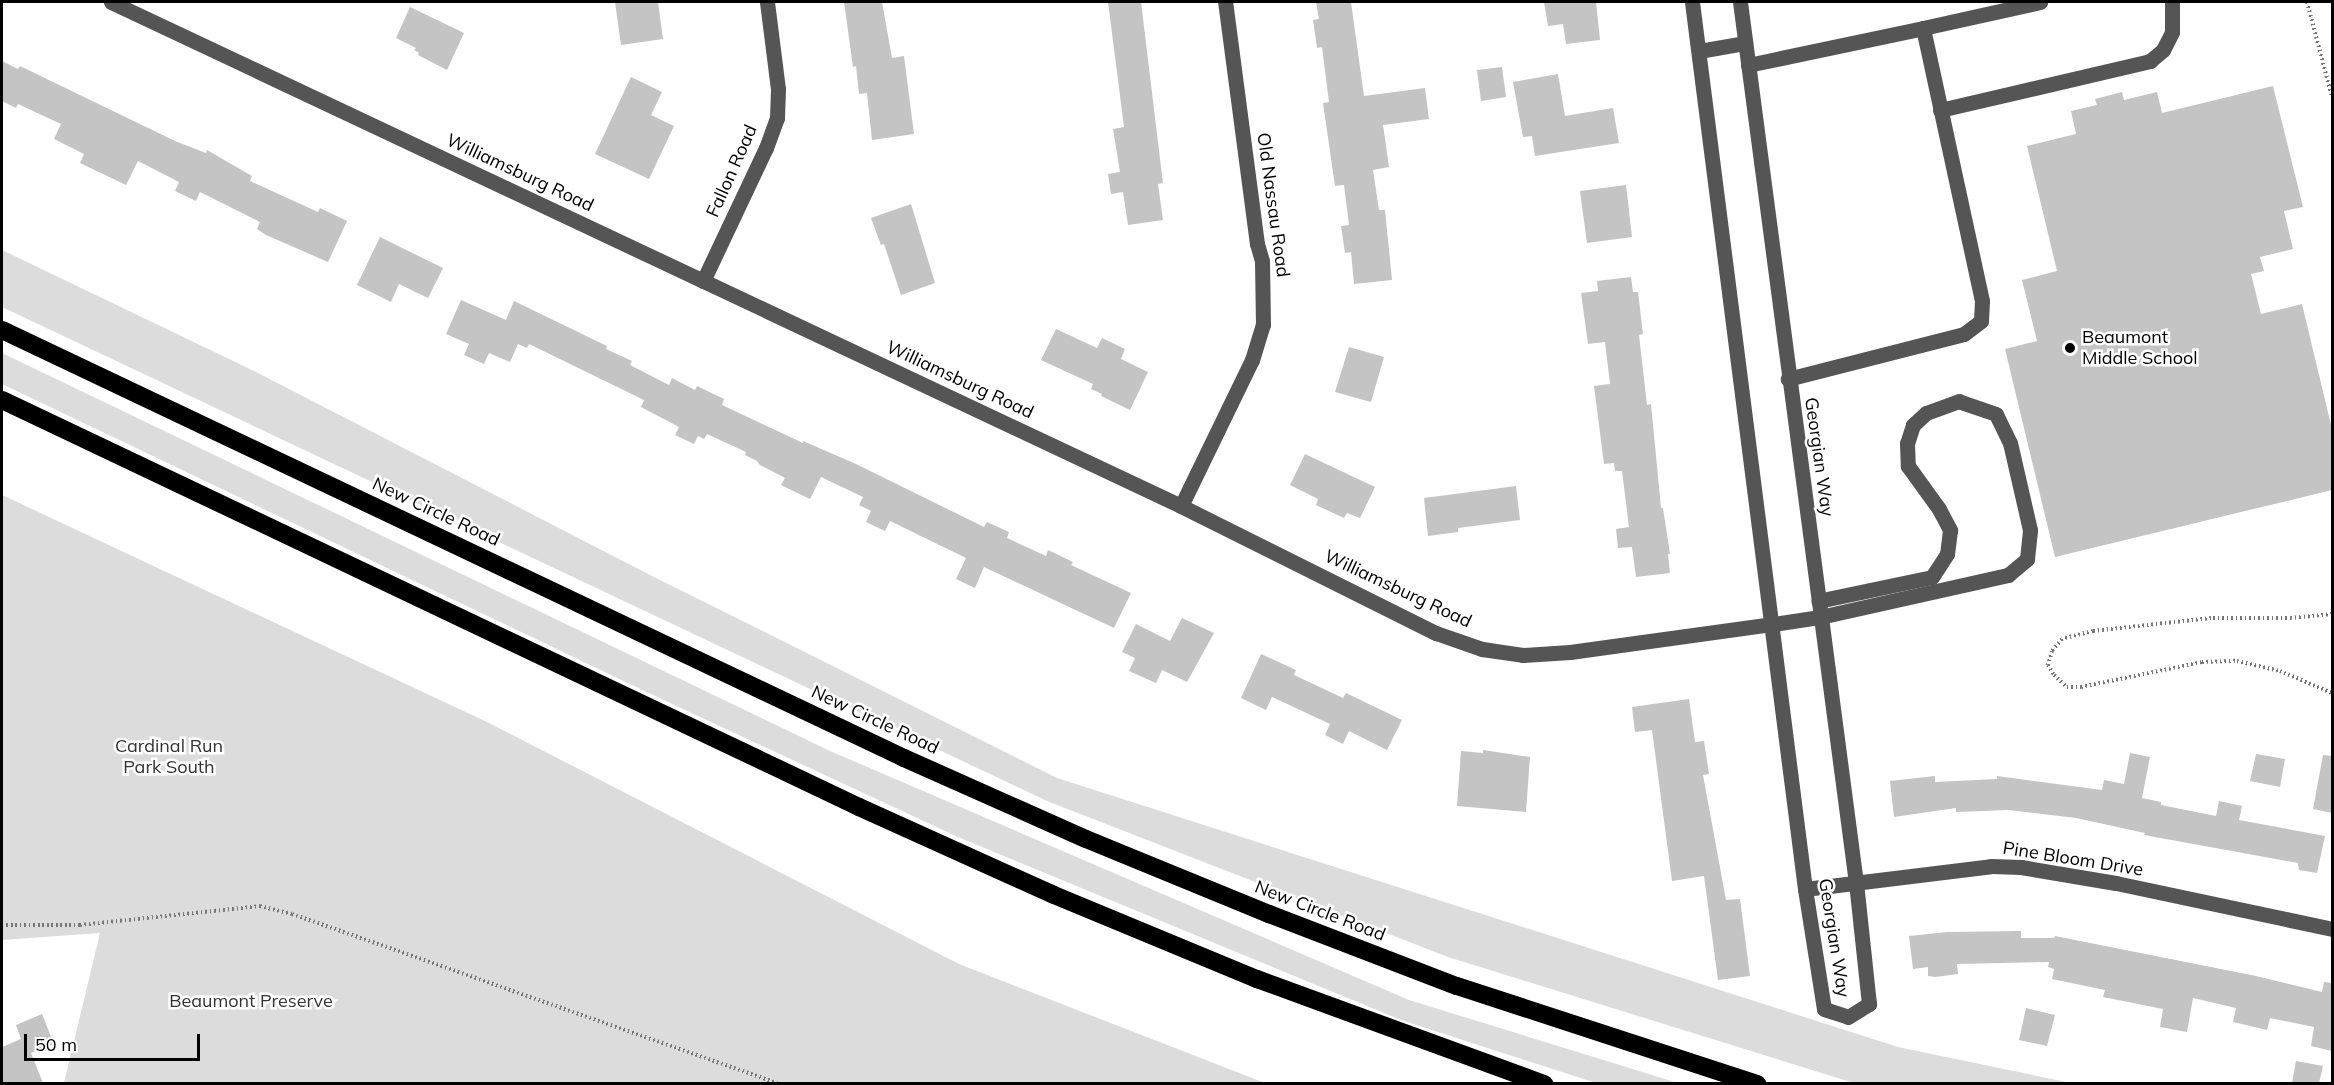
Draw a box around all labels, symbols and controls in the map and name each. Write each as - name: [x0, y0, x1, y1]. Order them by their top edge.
- street label: Fallon Road: [702, 121, 762, 221]
- street label: Williamsburg Road: [443, 129, 597, 217]
- street label: Old Nassau Road: [1252, 131, 1294, 279]
- place label: Beaumont Middle School: [2082, 327, 2198, 370]
- street label: Williamsburg Road: [883, 336, 1037, 424]
- marker: Beaumont Middle School: [2063, 341, 2077, 355]
- street label: Georgian Way: [1800, 396, 1838, 518]
- street label: New Circle Road: [369, 473, 503, 551]
- street label: Williamsburg Road: [1321, 545, 1475, 633]
- street label: New Circle Road: [808, 681, 942, 759]
- park label: Cardinal Run Park South: [115, 736, 223, 778]
- street label: Pine Bloom Drive: [2001, 837, 2145, 881]
- street label: New Circle Road: [1252, 876, 1388, 946]
- street label: Georgian Way: [1814, 877, 1854, 999]
- park label: Beaumont Preserve: [169, 990, 333, 1012]
- scale bar: [27, 1022, 202, 1060]
- text: 50 m: [35, 1033, 77, 1056]

